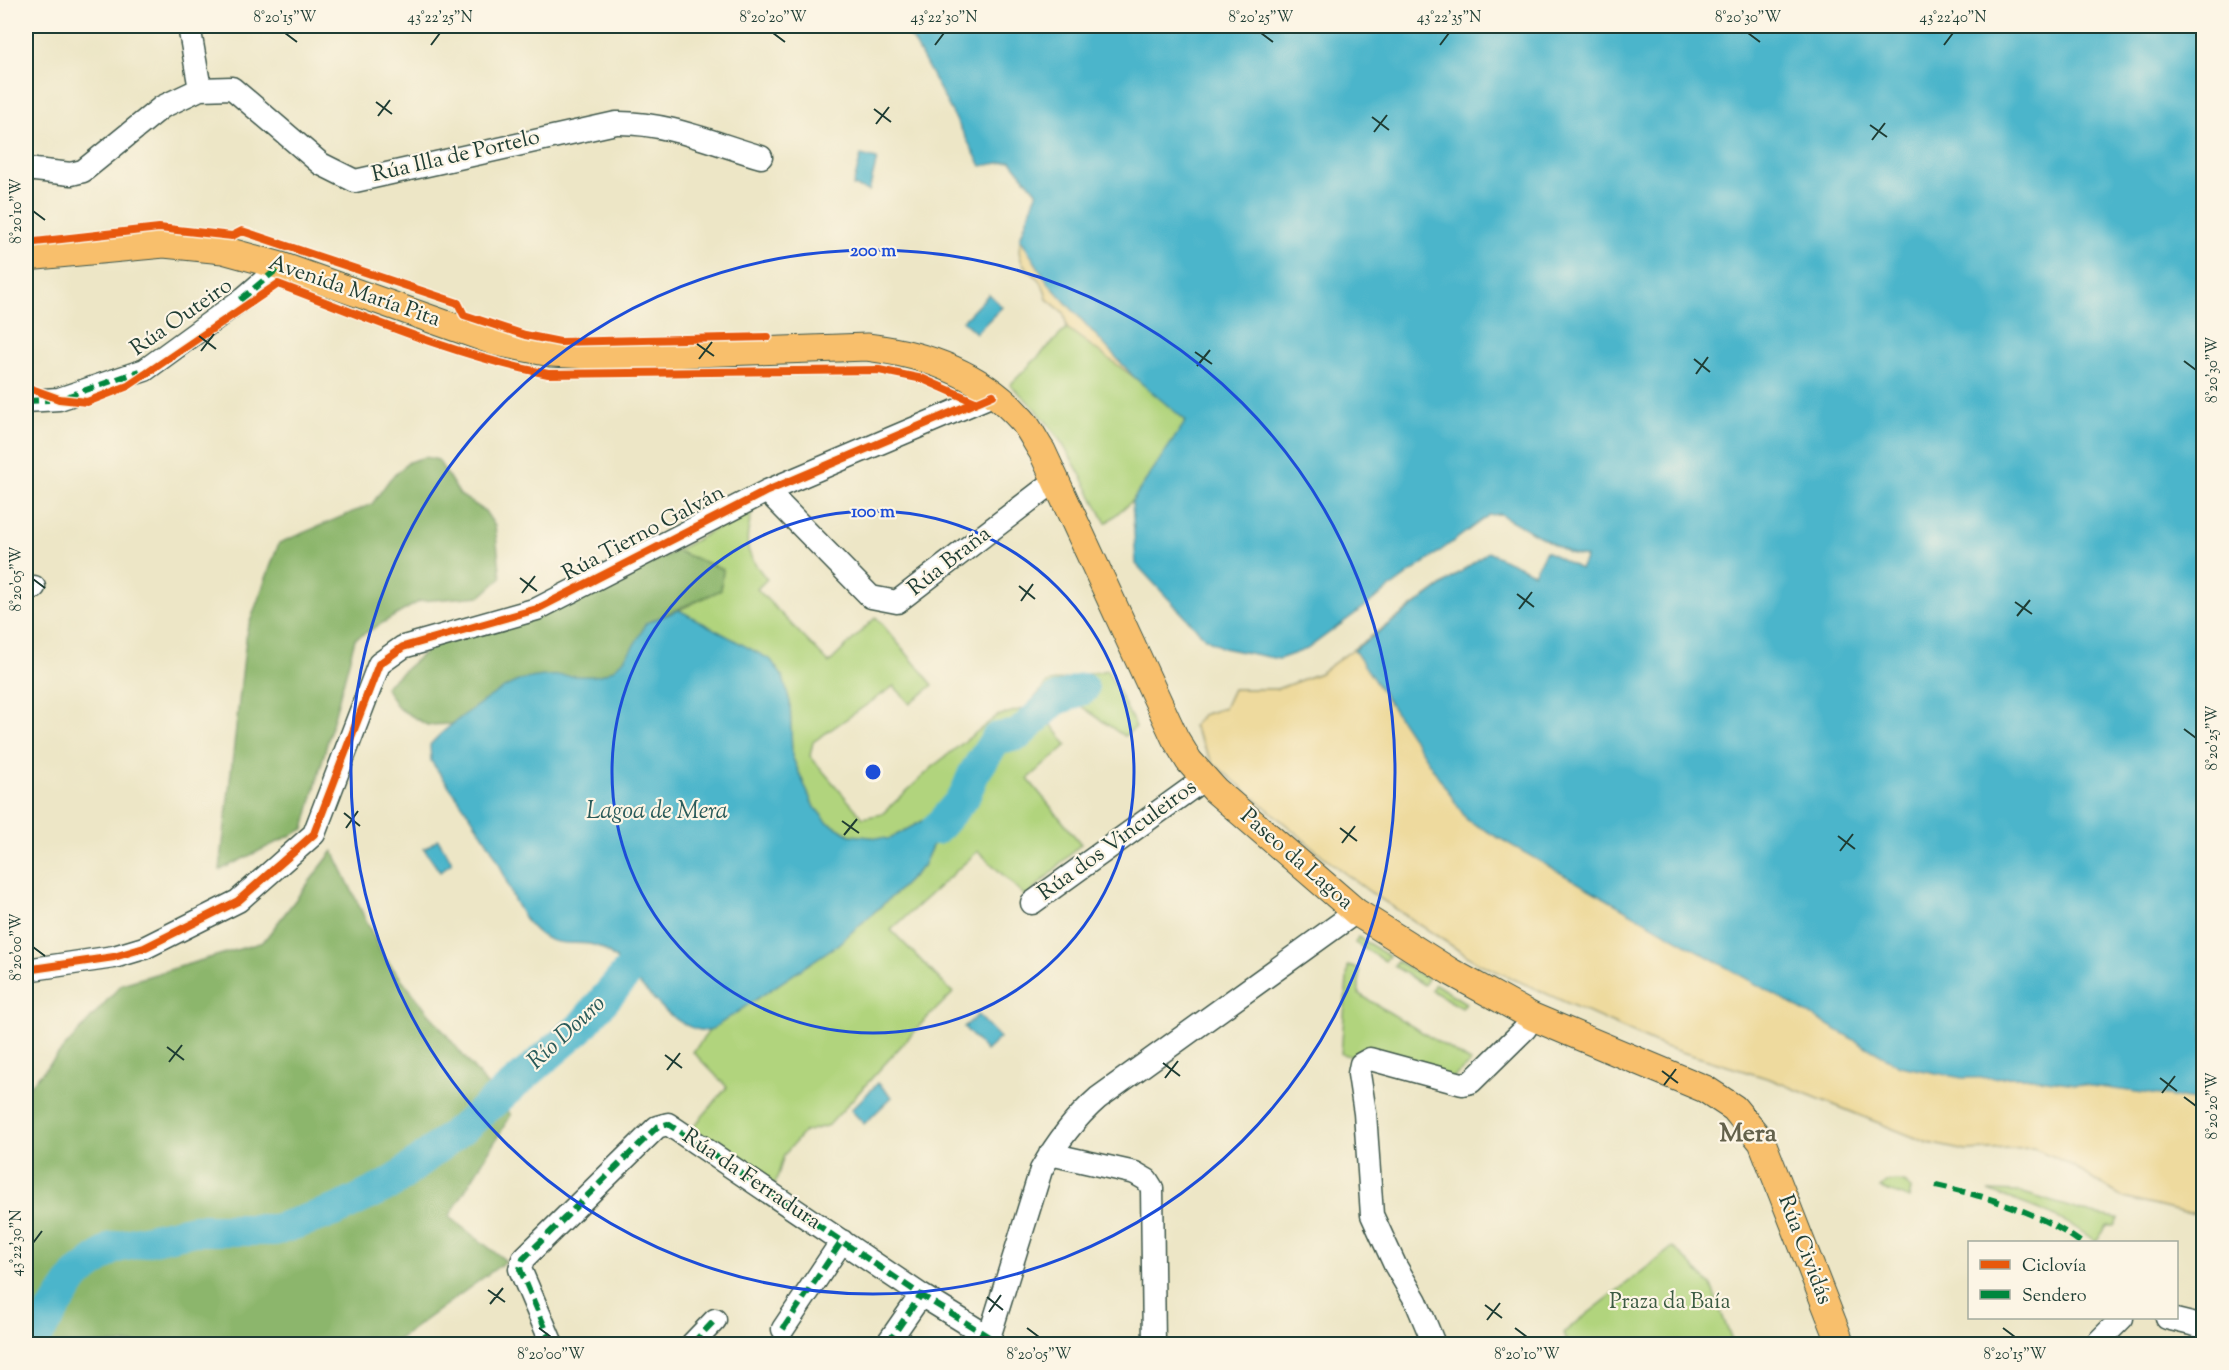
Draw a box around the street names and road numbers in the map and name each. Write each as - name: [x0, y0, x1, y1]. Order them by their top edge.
- street label: Rúa Illa de Portelo: [369, 122, 543, 192]
- street label: Avenida María Pita: [264, 248, 444, 336]
- street label: Rúa Outeiro: [124, 271, 240, 365]
- street label: Rúa Tierno Galván: [557, 478, 731, 590]
- street label: Rúa Braña: [902, 519, 998, 605]
- street label: Rúa dos Vinculeiros: [1032, 772, 1204, 910]
- street label: Paseo da Lagoa: [1232, 802, 1360, 918]
- street label: Rúa da Ferradura: [675, 1122, 827, 1238]
- street label: Rúa Cividás: [1768, 1191, 1840, 1309]

